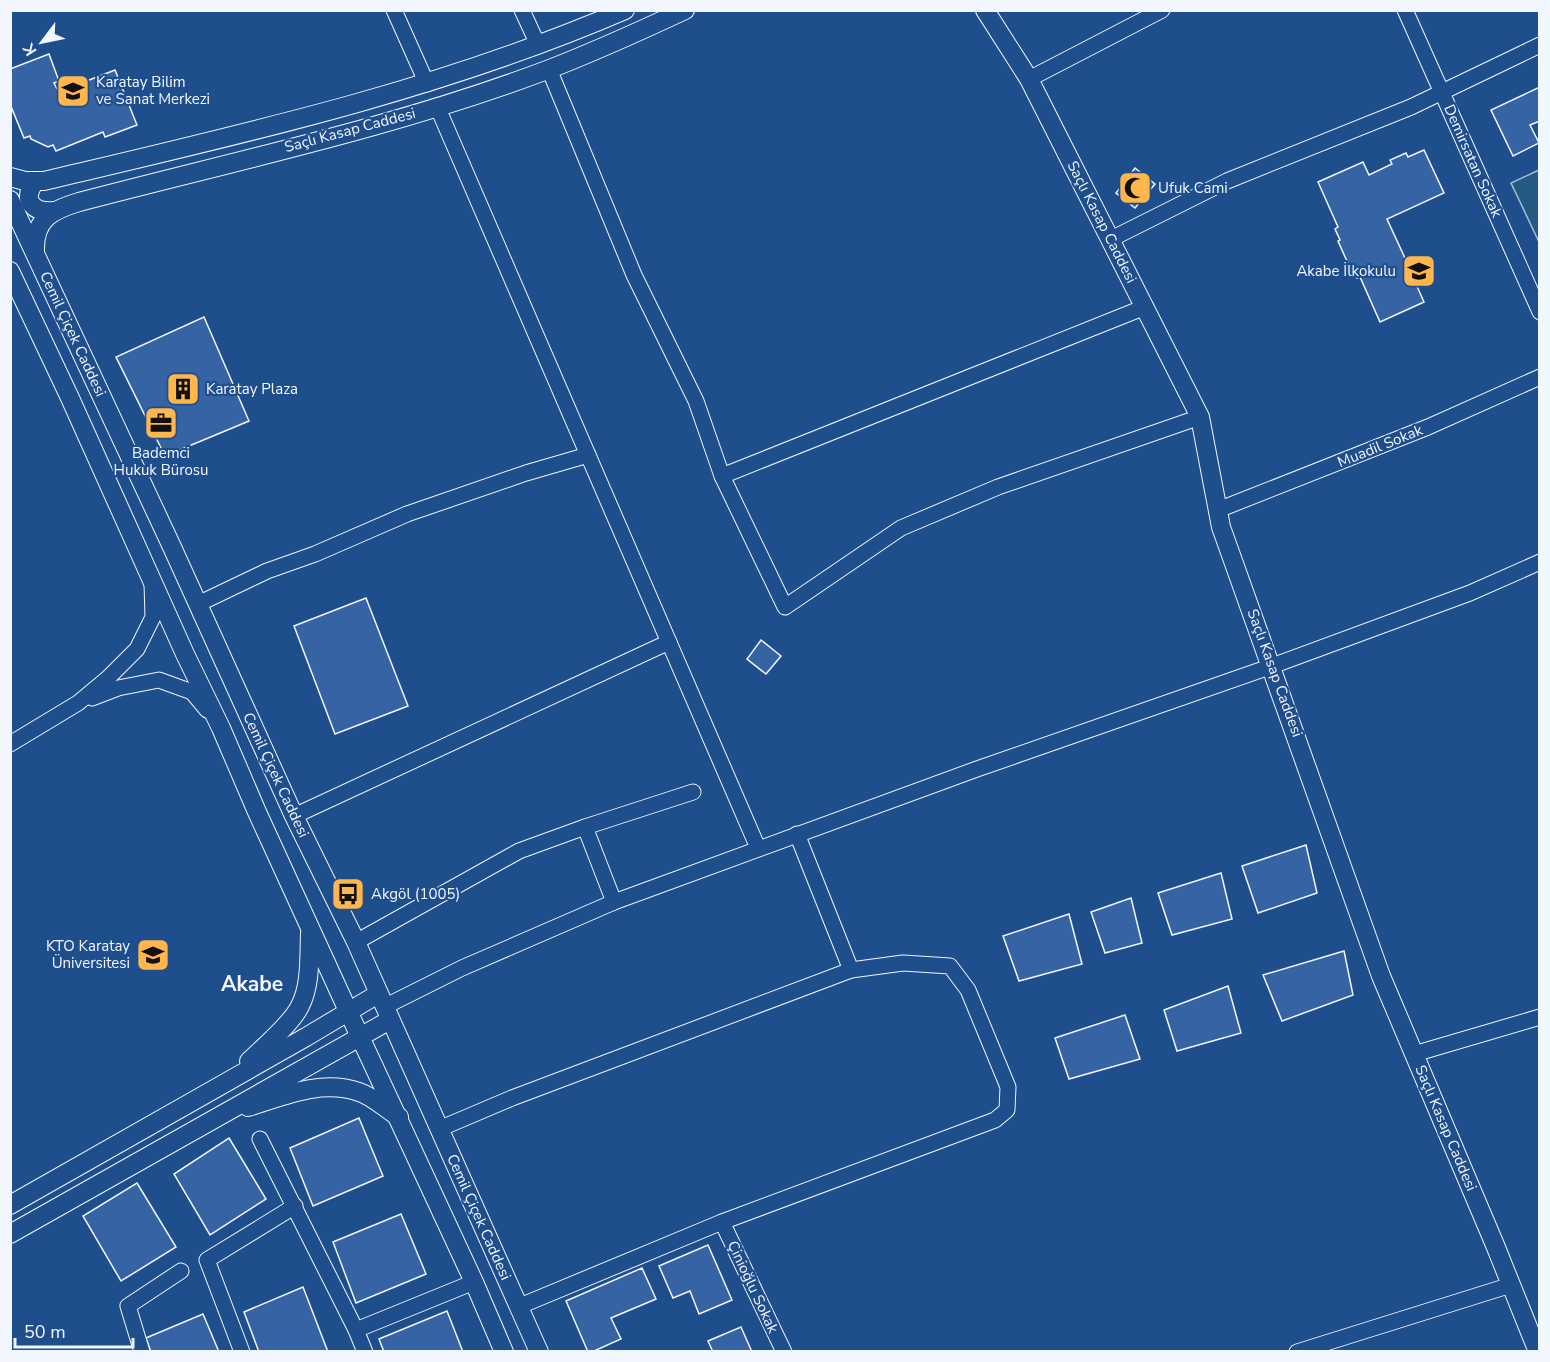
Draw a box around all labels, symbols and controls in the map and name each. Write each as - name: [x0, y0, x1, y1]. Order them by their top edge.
- north arrow: [12, 12, 72, 72]
- text: K: [17, 38, 42, 60]
- place label: Karatay Bilim ve Sanat Merkezi: [96, 72, 210, 109]
- school or university icon: Karatay Bilim ve Sanat Merkezi: [55, 73, 91, 109]
- street label: Demirsatan Sokak: [1439, 101, 1507, 221]
- street label: Saçlı Kasap Caddesi: [282, 103, 418, 157]
- street label: Saçlı Kasap Caddesi: [1062, 157, 1142, 287]
- mosque icon: Ufuk Cami: [1117, 170, 1153, 206]
- place label: Ufuk Cami: [1158, 178, 1228, 198]
- school or university icon: Akabe İlkokulu: [1401, 253, 1437, 289]
- place label: Akabe İlkokulu: [1296, 261, 1396, 281]
- street label: Cemil Çiçek Caddesi: [35, 268, 111, 400]
- building icon: Karatay Plaza: [165, 371, 201, 407]
- place label: Karatay Plaza: [206, 379, 298, 399]
- office icon: Bademci Hukuk Bürosu: [143, 405, 179, 441]
- street label: Muadil Sokak: [1334, 420, 1426, 472]
- place label: Bademci Hukuk Bürosu: [114, 443, 208, 480]
- street label: Saçlı Kasap Caddesi: [1243, 606, 1307, 740]
- street label: Cemil Çiçek Caddesi: [238, 709, 314, 841]
- bus stop icon: Akgöl (1005): [330, 876, 366, 912]
- place label: Akgöl (1005): [371, 884, 460, 904]
- place label: KTO Karatay Üniversitesi: [46, 936, 130, 973]
- school or university icon: KTO Karatay Üniversitesi: [135, 937, 171, 973]
- district label: Akabe: [221, 970, 283, 998]
- street label: Saçlı Kasap Caddesi: [1410, 1062, 1482, 1194]
- street label: Cemil Çiçek Caddesi: [442, 1151, 516, 1283]
- street label: Çinioğlu Sokak: [723, 1238, 783, 1337]
- scale bar: [15, 1311, 134, 1349]
- text: 50 m: [24, 1320, 66, 1344]

